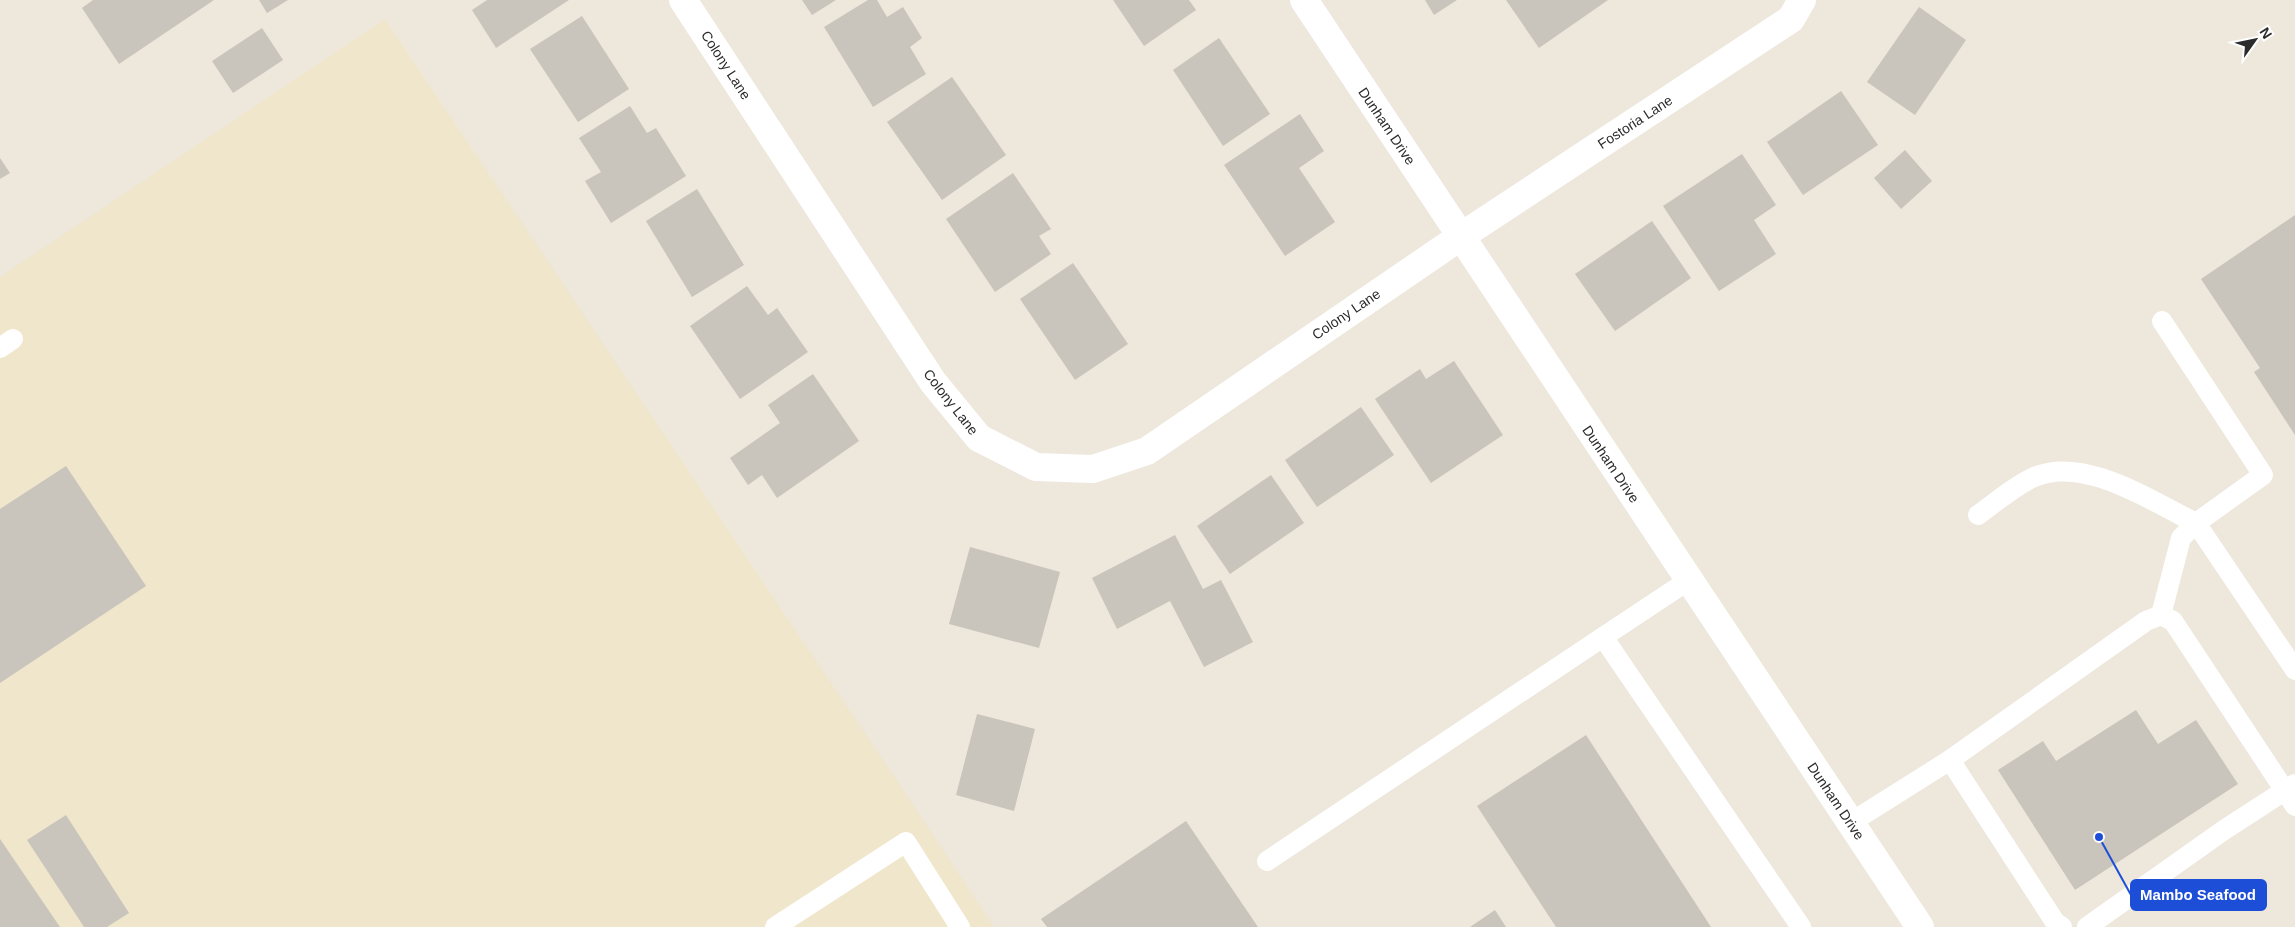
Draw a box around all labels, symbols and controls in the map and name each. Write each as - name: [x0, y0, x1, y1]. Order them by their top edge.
- north arrow: [2230, 15, 2280, 65]
- text: N: [2256, 24, 2275, 42]
- street label: Colony Lane: [698, 28, 754, 102]
- street label: Dunham Drive: [1355, 84, 1419, 168]
- street label: Fostoria Lane: [1595, 92, 1675, 152]
- street label: Colony Lane: [1309, 285, 1383, 343]
- street label: Colony Lane: [920, 366, 982, 438]
- street label: Dunham Drive: [1579, 422, 1643, 506]
- street label: Dunham Drive: [1804, 759, 1868, 843]
- callout: Mambo Seafood: [2131, 880, 2266, 910]
- text: Mambo Seafood: [2140, 886, 2256, 903]

